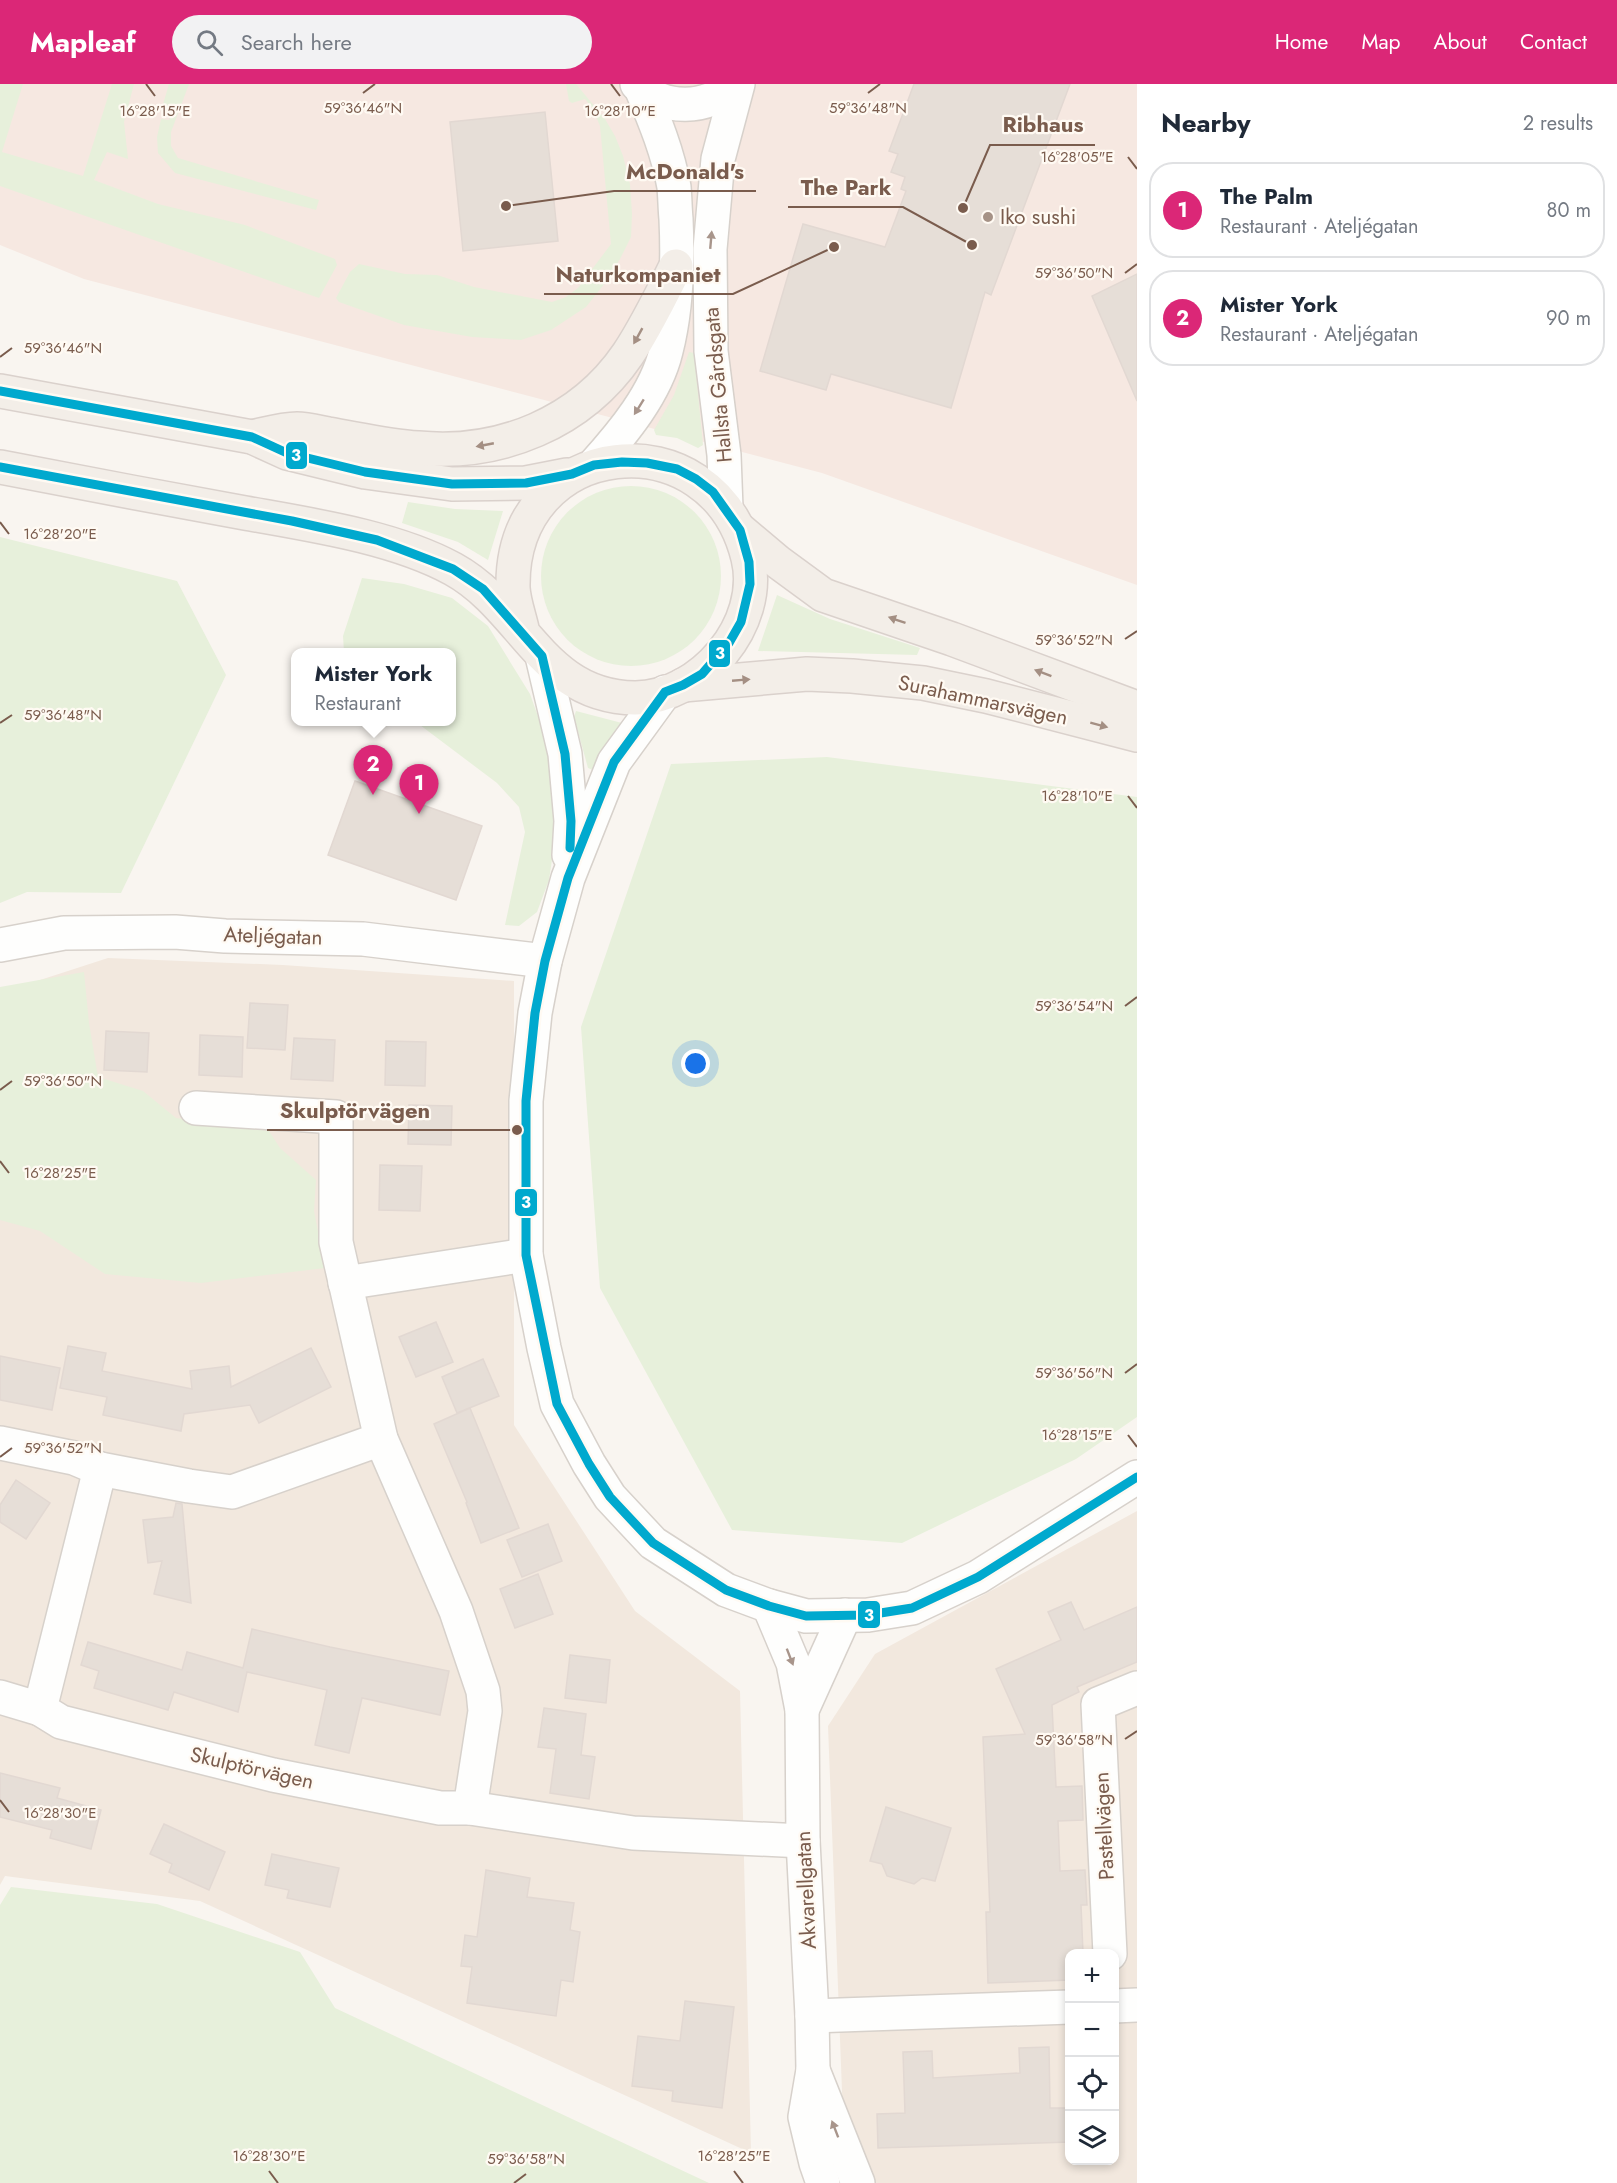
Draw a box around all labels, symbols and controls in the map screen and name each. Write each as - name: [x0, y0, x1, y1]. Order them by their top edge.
- search box: [172, 15, 592, 69]
- text: Mapleaf: [30, 22, 136, 63]
- icon: search: [193, 26, 226, 59]
- text: Search here: [241, 26, 352, 58]
- text: Home: [1275, 27, 1328, 57]
- text: Map: [1361, 27, 1401, 57]
- text: About: [1434, 27, 1487, 57]
- text: Contact: [1520, 27, 1587, 57]
- text: 59°36'46"N: [324, 97, 402, 119]
- text: 59°36'48"N: [829, 97, 907, 119]
- text: 16°28'15"E: [120, 100, 191, 122]
- text: 16°28'10"E: [584, 100, 656, 122]
- text: Nearby: [1161, 104, 1250, 142]
- callout: Ribhaus: [990, 105, 1095, 145]
- text: Ribhaus: [1003, 108, 1083, 140]
- text: 2 results: [1523, 109, 1593, 138]
- text: 16°28'05"E: [1040, 146, 1114, 168]
- callout: McDonald's: [614, 151, 756, 191]
- text: McDonald's: [626, 155, 744, 187]
- callout: The Park: [788, 167, 903, 207]
- text: The Park: [801, 171, 892, 203]
- text: The Palm: [1220, 180, 1313, 212]
- text: 1: [1177, 196, 1188, 225]
- text: 80 m: [1546, 196, 1591, 225]
- place label: Iko sushi: [1000, 202, 1076, 232]
- marker: Iko sushi: [981, 210, 995, 224]
- text: Restaurant · Ateljégatan: [1220, 212, 1418, 241]
- one-way arrow: [706, 231, 716, 250]
- callout: Naturkompaniet: [544, 254, 733, 294]
- text: Naturkompaniet: [555, 258, 721, 290]
- text: 59°36'50"N: [1035, 262, 1113, 284]
- text: Mister York: [1220, 288, 1338, 320]
- text: 2: [1176, 304, 1189, 333]
- text: 90 m: [1546, 304, 1591, 333]
- street label: Hallsta Gårdsgata: [696, 306, 740, 464]
- text: Restaurant · Ateljégatan: [1220, 320, 1418, 349]
- one-way arrow: [633, 328, 643, 345]
- text: 59°36'46"N: [24, 337, 102, 359]
- one-way arrow: [634, 399, 645, 415]
- line badge: 3: [285, 441, 308, 470]
- one-way arrow: [475, 441, 494, 450]
- text: 3: [291, 444, 301, 467]
- text: 16°28'20"E: [23, 523, 97, 545]
- one-way arrow: [888, 615, 906, 625]
- text: 59°36'52"N: [1035, 629, 1113, 651]
- line badge: 3: [708, 639, 731, 668]
- text: 3: [715, 642, 725, 665]
- popup: [291, 648, 456, 726]
- text: Mister York: [315, 657, 433, 689]
- street label: Surahammarsvägen: [895, 667, 1071, 733]
- one-way arrow: [1034, 668, 1052, 677]
- one-way arrow: [732, 675, 751, 685]
- text: Restaurant: [315, 689, 401, 718]
- text: 59°36'48"N: [24, 704, 102, 726]
- one-way arrow: [1090, 721, 1108, 731]
- pin: 2: [354, 746, 392, 795]
- pin: 1: [400, 764, 438, 814]
- text: 16°28'10"E: [1041, 785, 1113, 807]
- street label: Ateljégatan: [223, 919, 323, 953]
- text: 59°36'54"N: [1035, 995, 1113, 1017]
- your location: [681, 1049, 710, 1078]
- text: 59°36'50"N: [24, 1070, 102, 1092]
- callout: Skulptörvägen: [267, 1090, 442, 1130]
- text: Skulptörvägen: [280, 1094, 430, 1126]
- text: 16°28'25"E: [24, 1162, 96, 1184]
- line badge: 3: [514, 1188, 538, 1217]
- text: 3: [521, 1191, 531, 1214]
- text: 59°36'56"N: [1035, 1362, 1113, 1384]
- text: 16°28'15"E: [1042, 1424, 1113, 1446]
- text: 59°36'52"N: [24, 1437, 102, 1459]
- line badge: 3: [857, 1600, 881, 1629]
- text: 3: [864, 1604, 874, 1627]
- one-way arrow: [786, 1648, 795, 1666]
- text: 59°36'58"N: [1035, 1729, 1113, 1751]
- street label: Skulptörvägen: [187, 1739, 317, 1797]
- street label: Pastellvägen: [1086, 1771, 1122, 1881]
- text: 16°28'30"E: [24, 1802, 96, 1824]
- street label: Akvarellgatan: [788, 1830, 824, 1950]
- map controls: [1065, 1949, 1119, 2165]
- button: +: [1065, 1949, 1119, 2003]
- button: −: [1065, 2003, 1119, 2057]
- button: locate: [1065, 2057, 1119, 2111]
- button: layers: [1065, 2111, 1119, 2165]
- one-way arrow: [830, 2120, 840, 2138]
- text: 16°28'30"E: [233, 2145, 305, 2167]
- text: 16°28'25"E: [698, 2145, 770, 2167]
- text: 59°36'58"N: [487, 2148, 565, 2170]

